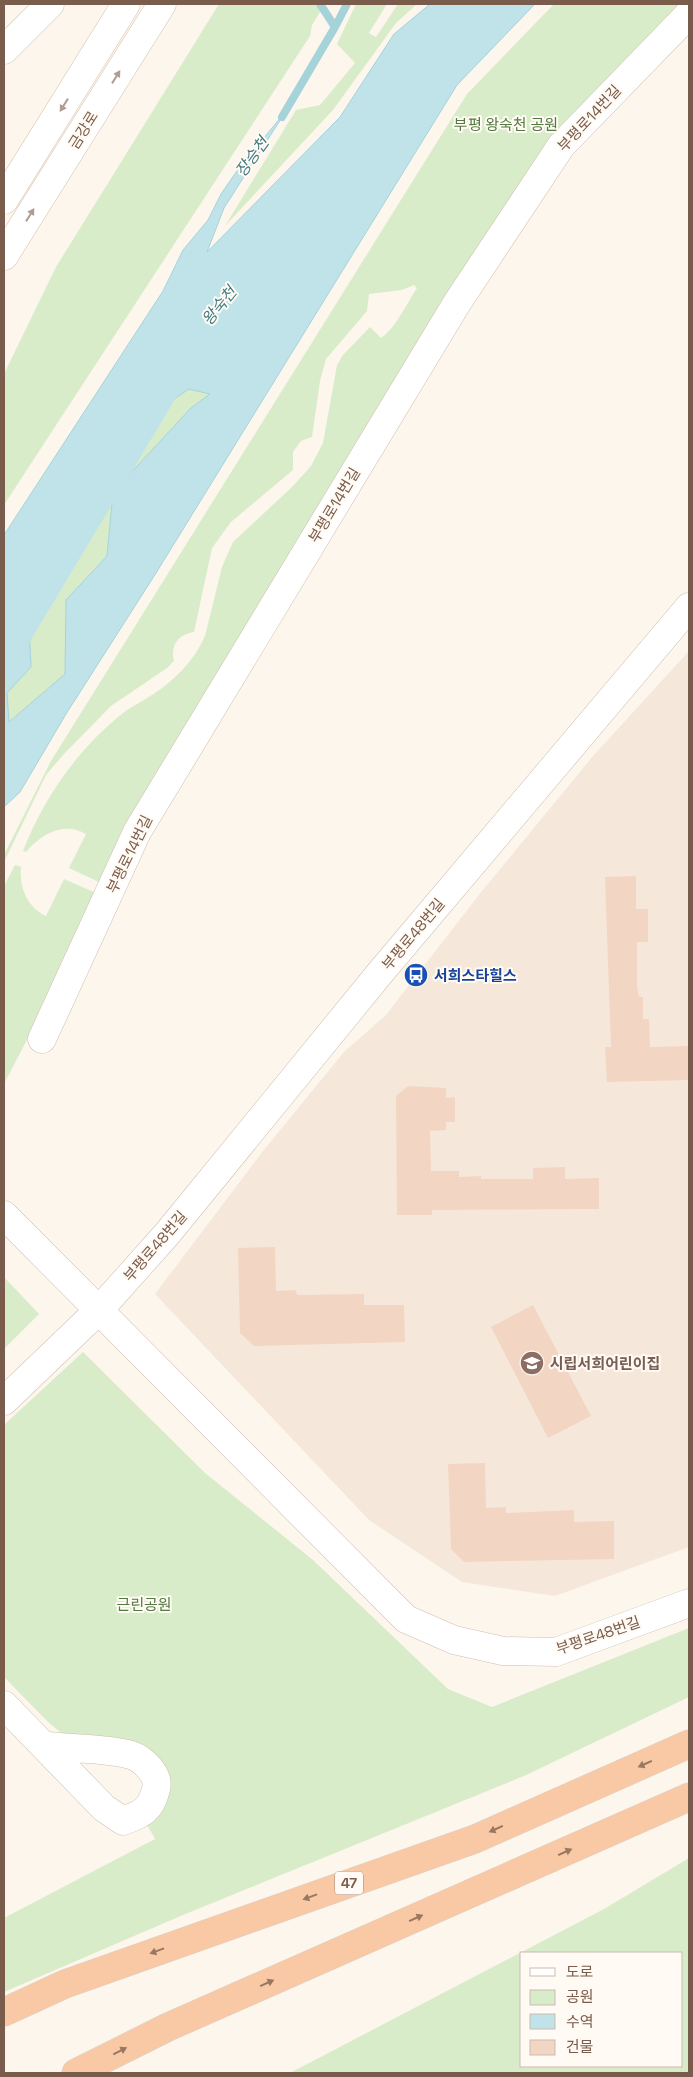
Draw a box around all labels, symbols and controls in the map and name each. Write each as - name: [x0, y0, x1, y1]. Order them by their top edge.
- one-way arrow: [111, 70, 120, 84]
- street label: 부평로14번길: [553, 81, 625, 155]
- one-way arrow: [59, 98, 68, 111]
- street label: 금강로: [64, 107, 102, 153]
- park label: 부평 왕숙천 공원: [454, 115, 558, 134]
- water label: 장승천: [231, 131, 275, 181]
- one-way arrow: [25, 208, 34, 221]
- water label: 왕숙천: [197, 280, 242, 330]
- street label: 부평로14번길: [304, 464, 364, 546]
- street label: 부평로14번길: [102, 812, 156, 896]
- street label: 부평로48번길: [378, 894, 448, 974]
- bus stop icon: 서희스타힐스: [403, 962, 429, 988]
- place label: 서희스타힐스: [434, 966, 517, 985]
- street label: 부평로48번길: [119, 1207, 191, 1285]
- school or university icon: 시립서희어린이집: [519, 1350, 545, 1376]
- place label: 시립서희어린이집: [550, 1354, 660, 1373]
- park label: 근린공원: [116, 1595, 172, 1614]
- street label: 부평로48번길: [553, 1612, 643, 1658]
- one-way arrow: [638, 1760, 652, 1768]
- one-way arrow: [489, 1826, 503, 1834]
- one-way arrow: [558, 1847, 572, 1855]
- road number: 47: [335, 1872, 363, 1895]
- one-way arrow: [303, 1894, 318, 1901]
- one-way arrow: [409, 1913, 423, 1921]
- one-way arrow: [150, 1948, 165, 1955]
- legend: [520, 1952, 683, 2067]
- text: 도로: [566, 1962, 594, 1981]
- one-way arrow: [260, 1979, 275, 1987]
- text: 공원: [566, 1987, 594, 2006]
- text: 수역: [566, 2012, 594, 2031]
- text: 건물: [566, 2037, 594, 2056]
- one-way arrow: [113, 2047, 127, 2055]

